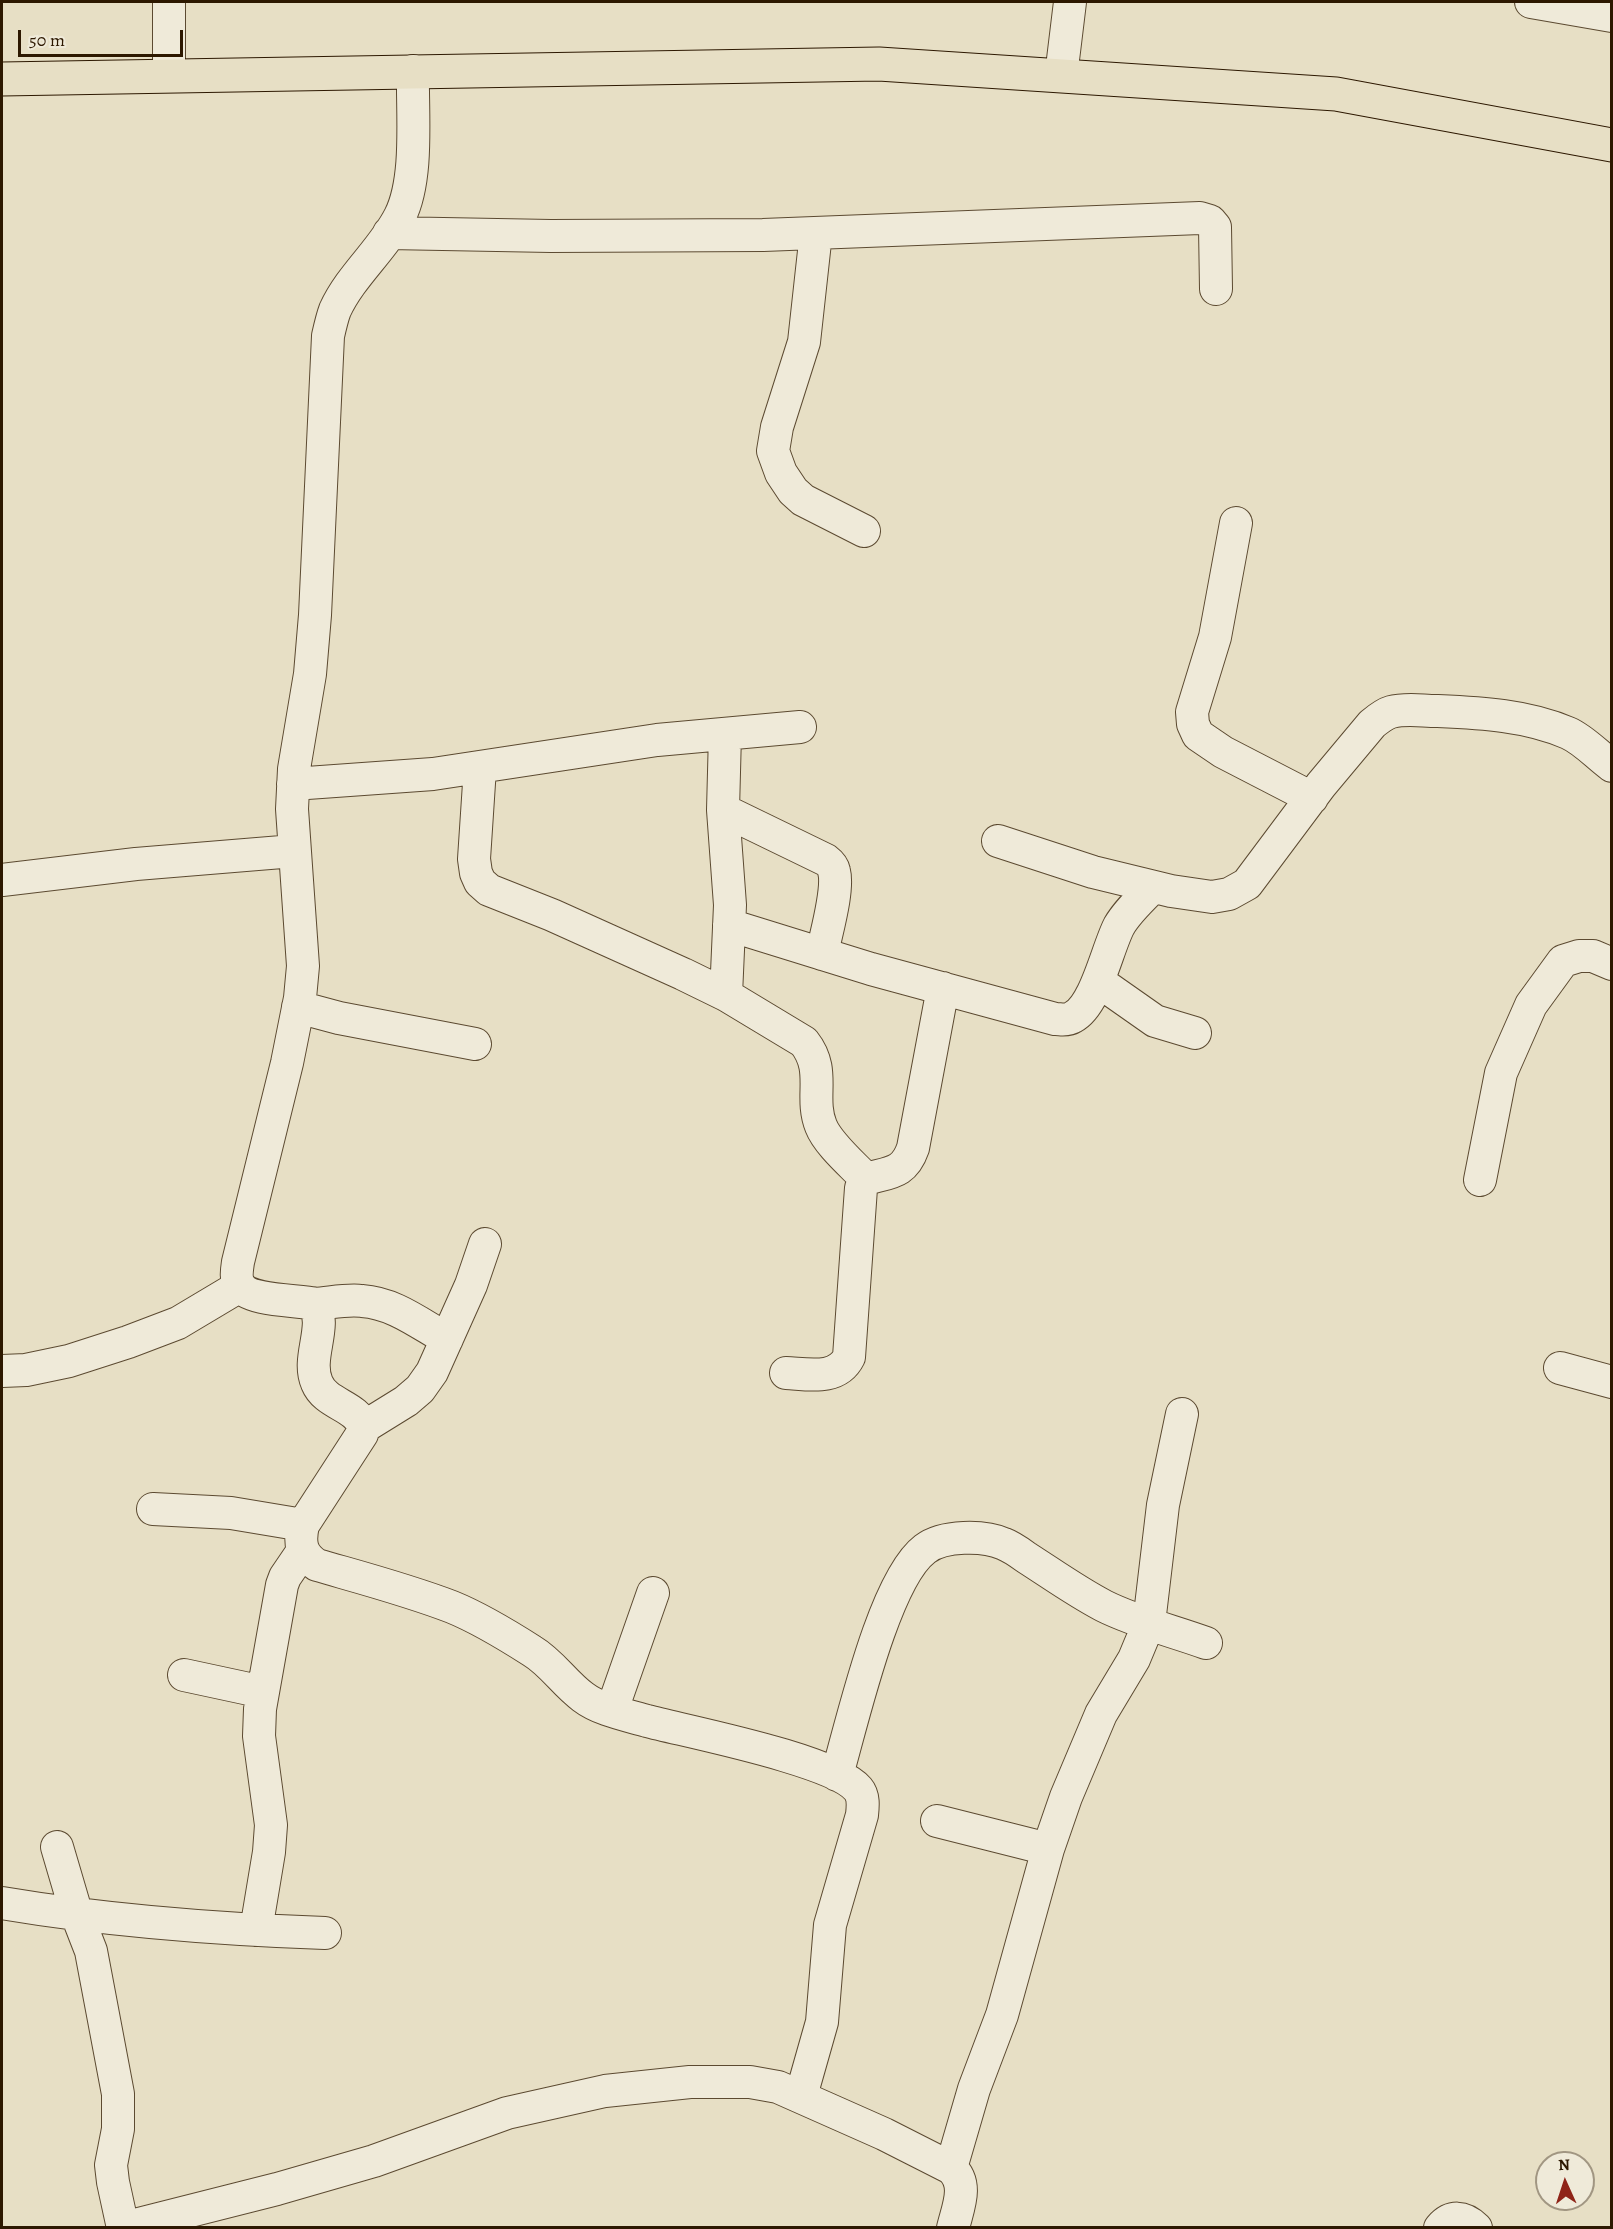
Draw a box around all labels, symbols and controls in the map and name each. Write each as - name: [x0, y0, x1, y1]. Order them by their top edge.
- scale bar: [21, 18, 186, 56]
- text: 50 m: [29, 28, 65, 52]
- north arrow: [1535, 2151, 1595, 2211]
- text: N: [1558, 2154, 1571, 2176]

